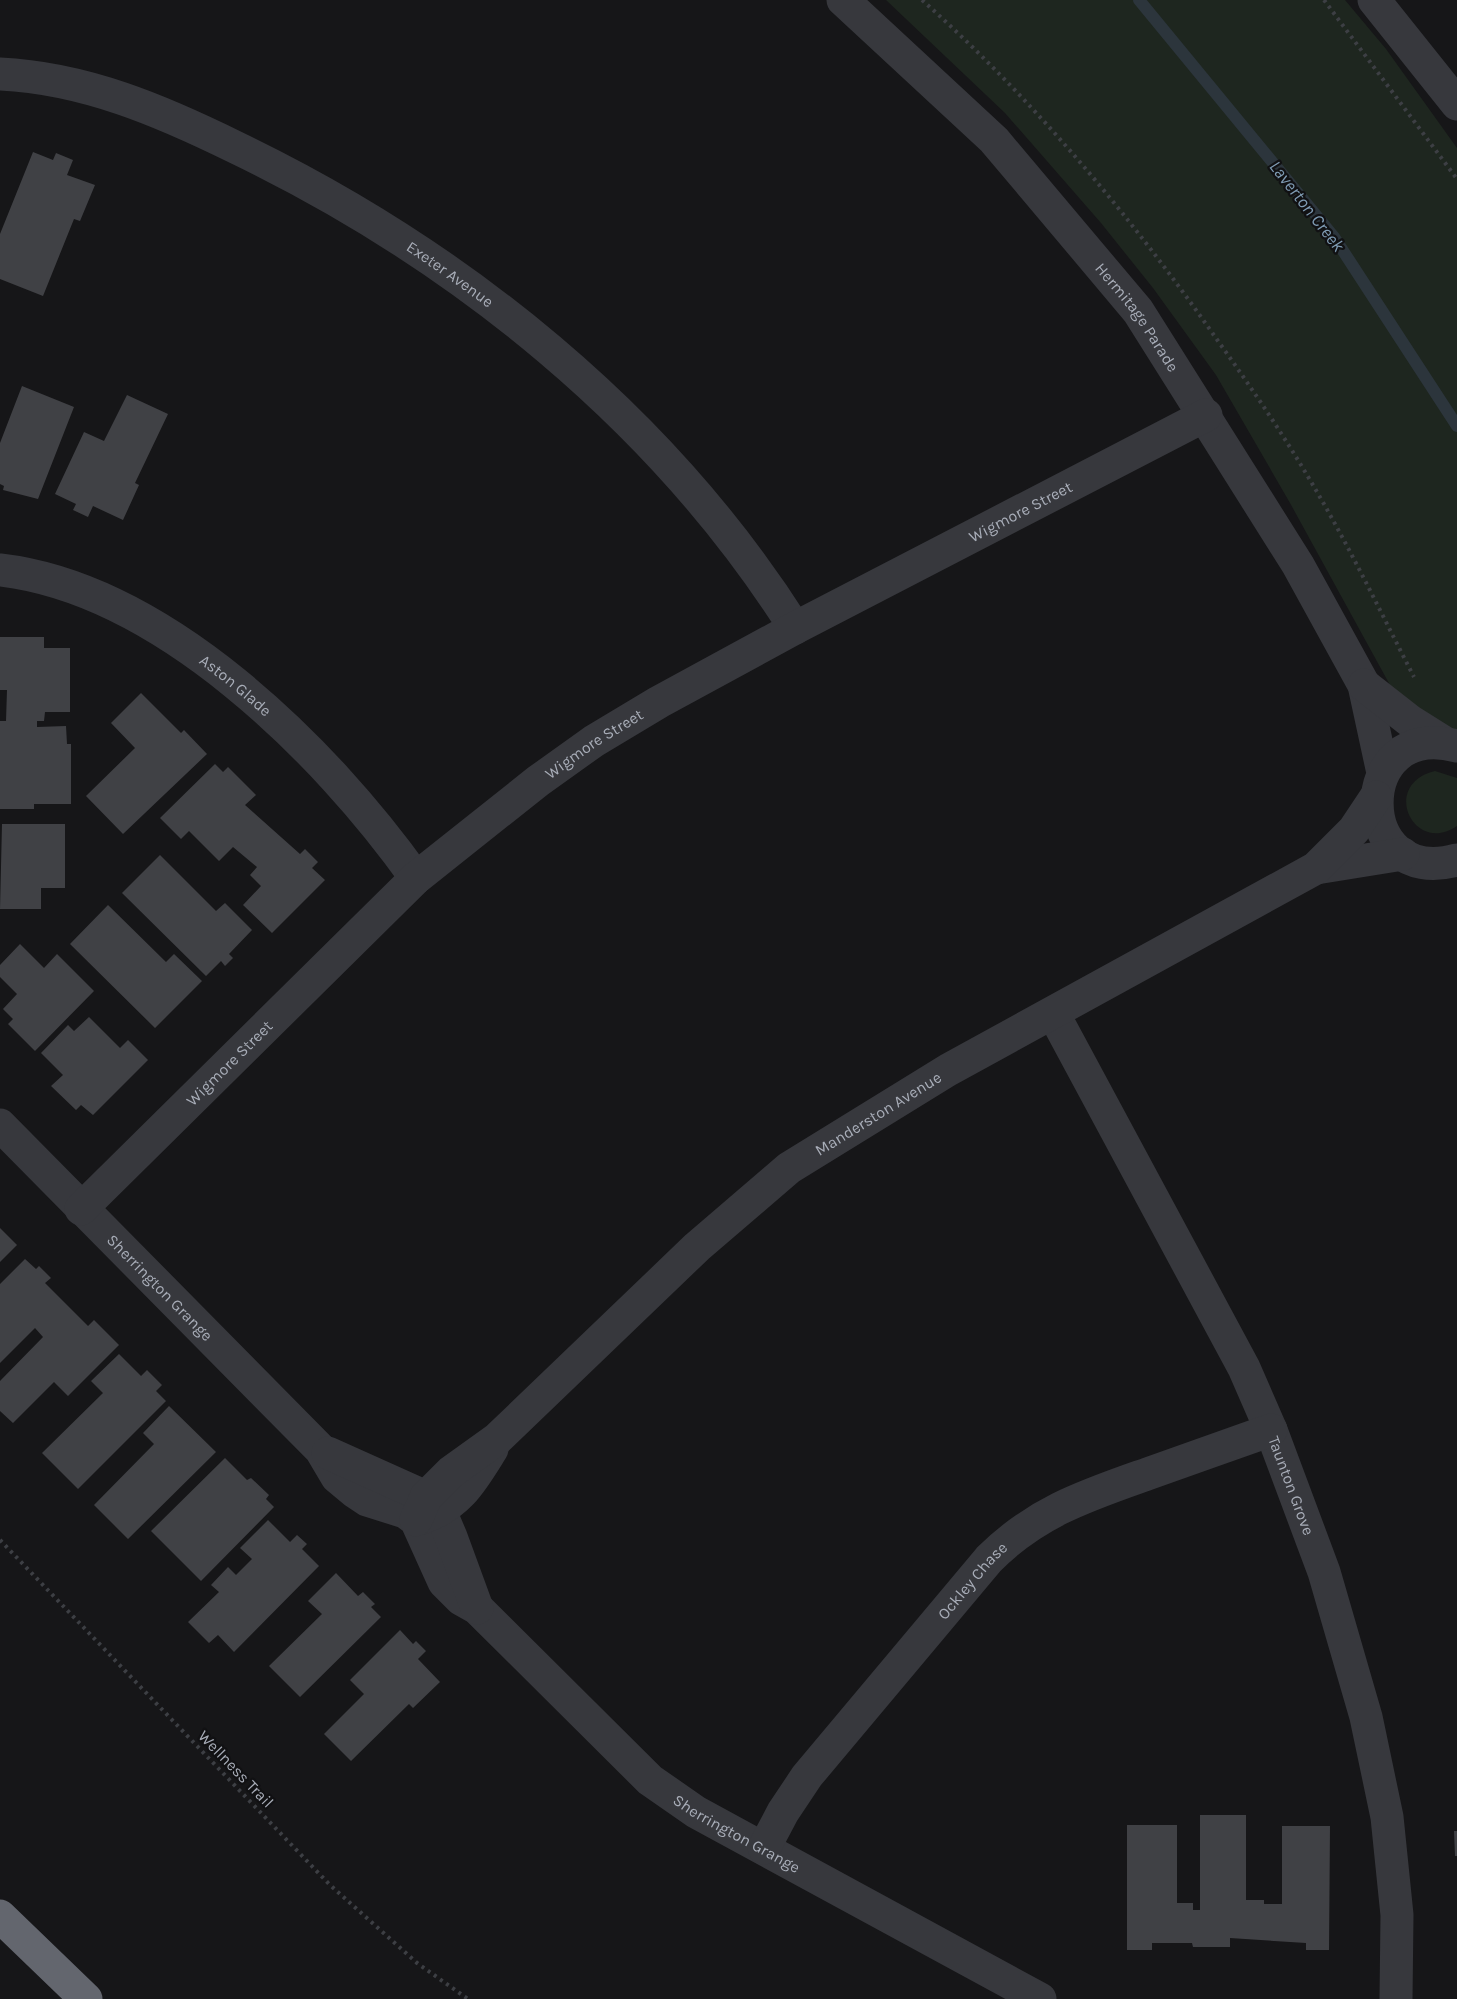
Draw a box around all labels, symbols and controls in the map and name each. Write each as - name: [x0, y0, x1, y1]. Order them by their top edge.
- water label: Laverton Creek: [1265, 156, 1350, 257]
- street label: Exeter Avenue: [403, 237, 498, 311]
- street label: Hermitage Parade: [1092, 258, 1183, 375]
- street label: Wigmore Street: [965, 477, 1075, 546]
- street label: Aston Glade: [196, 650, 276, 720]
- street label: Wigmore Street: [541, 704, 646, 783]
- street label: Wigmore Street: [182, 1016, 276, 1110]
- street label: Manderston Avenue: [811, 1067, 945, 1159]
- street label: Sherrington Grange: [103, 1230, 217, 1345]
- street label: Taunton Grove: [1265, 1433, 1319, 1538]
- street label: Ockley Chase: [933, 1537, 1011, 1623]
- street label: Wellness Trail: [194, 1726, 278, 1812]
- street label: Sherrington Grange: [670, 1790, 804, 1876]

